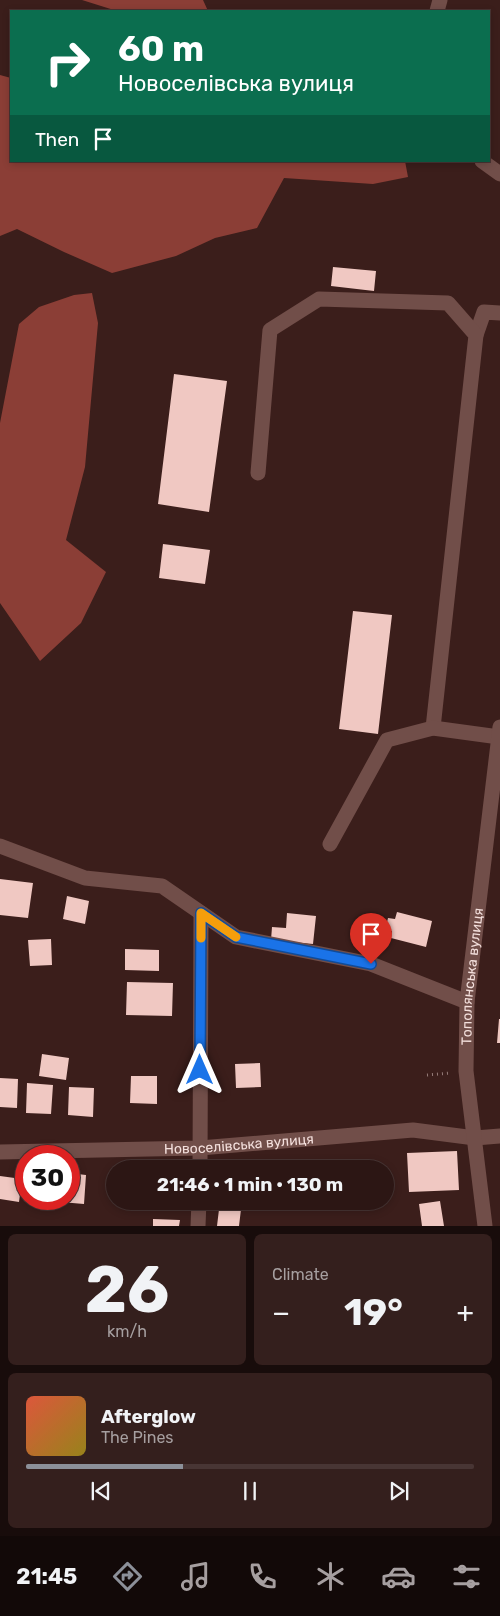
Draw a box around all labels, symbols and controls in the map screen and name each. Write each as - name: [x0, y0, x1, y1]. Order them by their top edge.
- text: 60 m: [118, 28, 204, 70]
- icon: right: [35, 30, 100, 95]
- text: Новоселівська вулиця: [118, 70, 354, 97]
- icon: arrive: [89, 125, 117, 153]
- text: Then: [35, 128, 79, 151]
- street label: Тополянська вулиця: [458, 907, 487, 1045]
- pin: [350, 913, 392, 964]
- icon: arrive: [357, 920, 385, 948]
- position arrow: [173, 1043, 225, 1095]
- street label: Новоселівська вулиця: [164, 1130, 314, 1158]
- speed limit sign: 30: [15, 1145, 80, 1210]
- text: 21:46 · 1 min · 130 m: [157, 1173, 343, 1196]
- text: 26: [85, 1251, 169, 1328]
- text: Climate: [272, 1265, 329, 1284]
- text: 19°: [344, 1289, 403, 1335]
- text: −: [272, 1296, 290, 1329]
- text: +: [457, 1296, 474, 1329]
- text: km/h: [107, 1322, 147, 1341]
- text: Afterglow: [101, 1405, 196, 1428]
- text: The Pines: [101, 1428, 174, 1447]
- icon: previous: [87, 1477, 115, 1505]
- icon: pause: [236, 1477, 264, 1505]
- icon: next: [385, 1477, 413, 1505]
- icon: directions: [110, 1559, 145, 1594]
- icon: music: [178, 1559, 213, 1594]
- icon: phone: [245, 1559, 280, 1594]
- icon: climate: [313, 1559, 348, 1594]
- icon: car: [381, 1559, 416, 1594]
- icon: filters: [449, 1559, 484, 1594]
- text: 21:45: [16, 1563, 77, 1590]

